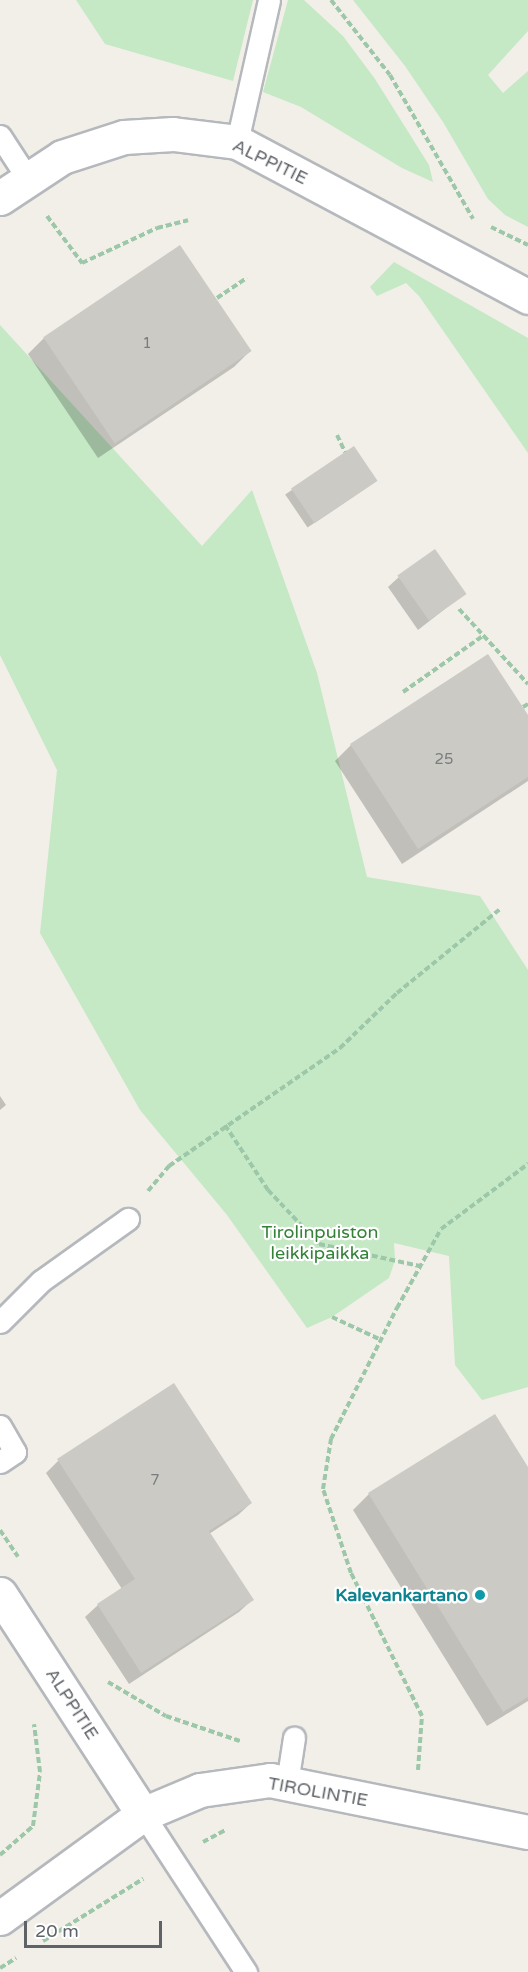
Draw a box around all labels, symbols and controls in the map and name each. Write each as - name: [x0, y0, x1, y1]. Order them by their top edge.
- street label: ALPPITIE: [229, 135, 311, 189]
- house number: 1: [142, 335, 152, 353]
- house number: 25: [435, 751, 453, 769]
- park label: Tirolinpuiston leikkipaikka: [262, 1222, 378, 1264]
- house number: 7: [150, 1472, 160, 1490]
- place label: Kalevankartano: [335, 1584, 468, 1606]
- marker: Kalevankartano: [473, 1588, 487, 1602]
- street label: ALPPITIE: [41, 1664, 103, 1744]
- street label: TIROLINTIE: [266, 1773, 370, 1811]
- scale bar: [27, 1909, 165, 1947]
- text: 20 m: [35, 1920, 79, 1942]

